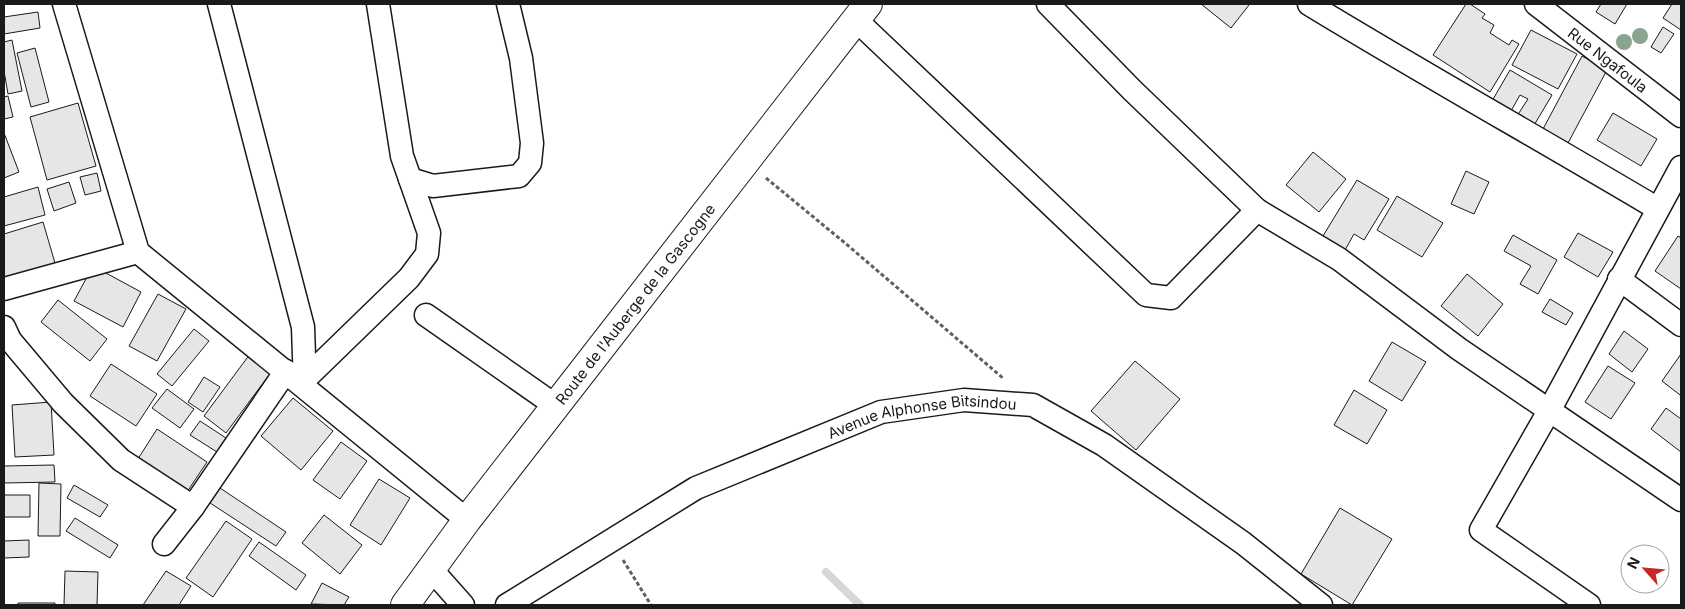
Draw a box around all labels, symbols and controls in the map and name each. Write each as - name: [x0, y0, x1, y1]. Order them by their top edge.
- street label: Rue Ngafoula: [1564, 23, 1652, 96]
- street label: Route de l'Auberge de la Gascogne: [551, 200, 719, 408]
- street label: Avenue Alphonse Bitsindou: [825, 391, 1017, 442]
- north arrow: [1620, 544, 1670, 594]
- text: N: [1623, 554, 1643, 571]

